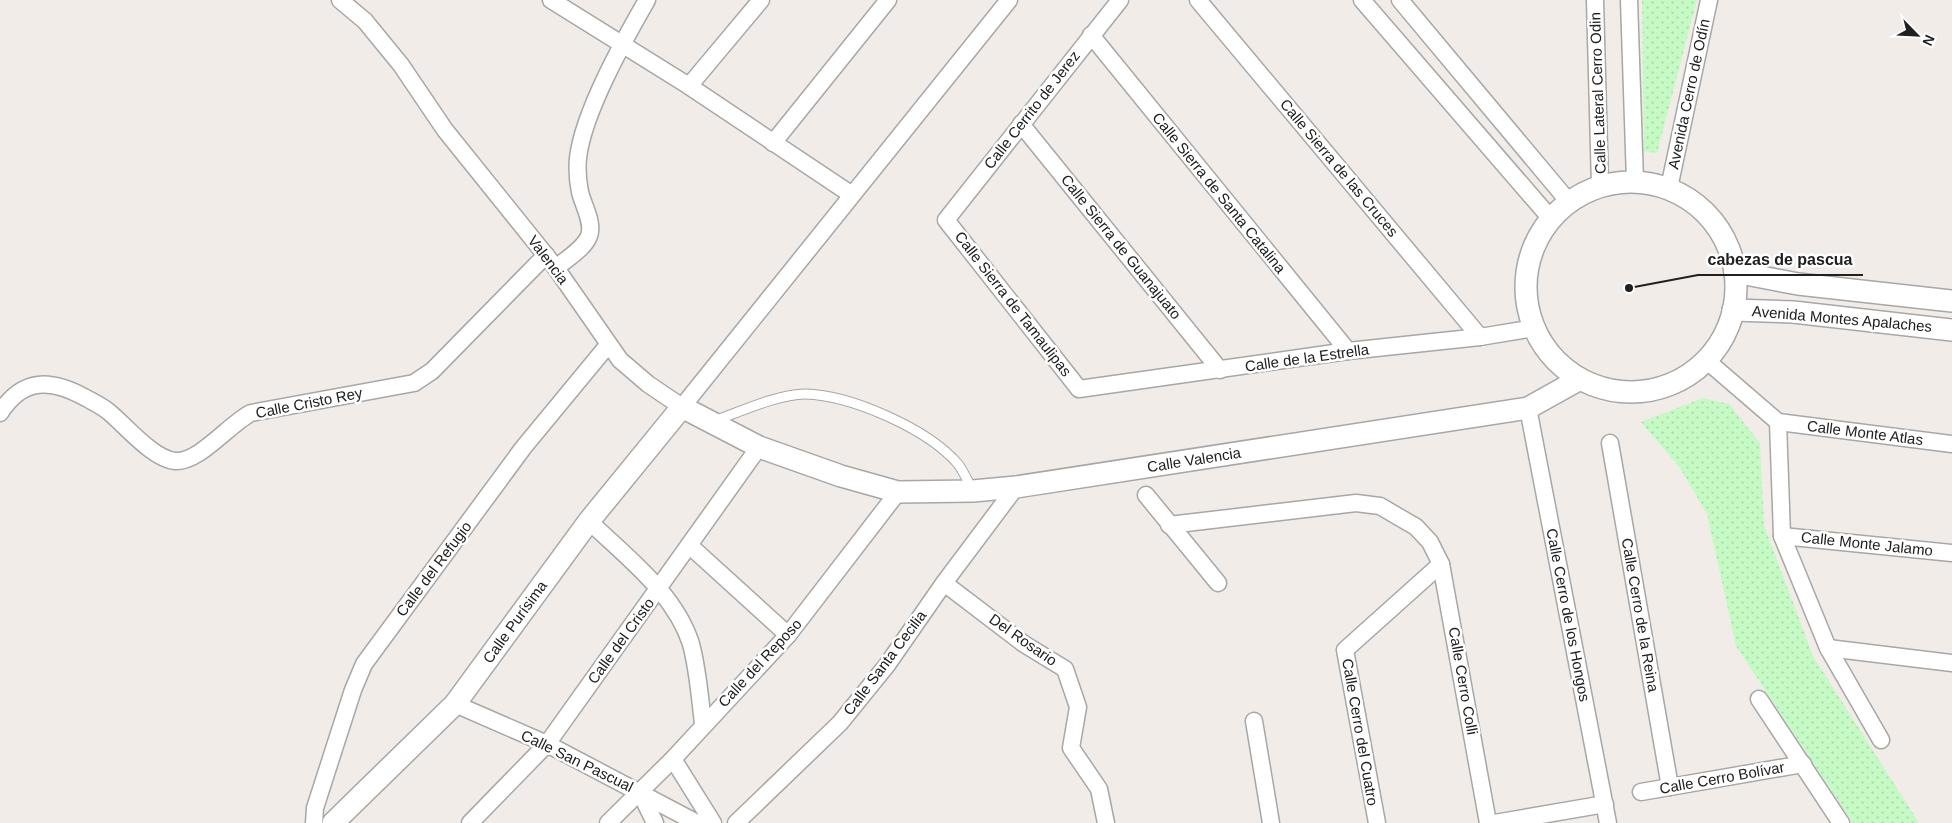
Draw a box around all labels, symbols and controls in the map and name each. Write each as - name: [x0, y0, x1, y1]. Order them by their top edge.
- north arrow: [1892, 10, 1942, 60]
- street label: Calle Lateral Cerro Odin: [1586, 12, 1609, 174]
- street label: Avenida Cerro de Odín: [1664, 17, 1713, 171]
- text: N: [1920, 32, 1938, 48]
- street label: Calle Cerrito de Jerez: [980, 47, 1083, 172]
- street label: Calle Sierra de las Cruces: [1277, 95, 1402, 240]
- street label: Calle Sierra de Santa Catalina: [1149, 109, 1290, 277]
- street label: Calle Sierra de Guanajuato: [1058, 171, 1185, 322]
- street label: Calle Sierra de Tamaulipas: [952, 228, 1075, 379]
- street label: Valencia: [525, 232, 573, 288]
- callout: cabezas de pascua: [1698, 244, 1863, 275]
- text: cabezas de pascua: [1708, 251, 1853, 268]
- street label: Avenida Montes Apalaches: [1751, 302, 1933, 335]
- street label: Calle de la Estrella: [1244, 340, 1371, 375]
- street label: Calle Cristo Rey: [254, 384, 364, 421]
- street label: Calle Monte Atlas: [1806, 417, 1924, 448]
- street label: Calle Valencia: [1146, 444, 1243, 475]
- street label: Calle del Refugio: [392, 518, 475, 619]
- street label: Calle Cerro de los Hongos: [1543, 527, 1594, 703]
- street label: Calle Monte Jalamo: [1800, 528, 1934, 559]
- street label: Calle Cerro de la Reina: [1619, 537, 1663, 694]
- street label: Calle Purísima: [479, 577, 551, 666]
- street label: Calle del Cristo: [584, 595, 657, 687]
- street label: Calle Santa Cecilia: [840, 606, 930, 718]
- street label: Del Rosario: [986, 610, 1060, 669]
- street label: Calle del Reposo: [714, 615, 805, 710]
- street label: Calle Cerro Colli: [1446, 626, 1481, 736]
- street label: Calle Cerro del Cuatro: [1339, 657, 1382, 807]
- street label: Calle San Pascual: [518, 726, 636, 795]
- street label: Calle Cerro Bolívar: [1658, 758, 1786, 797]

